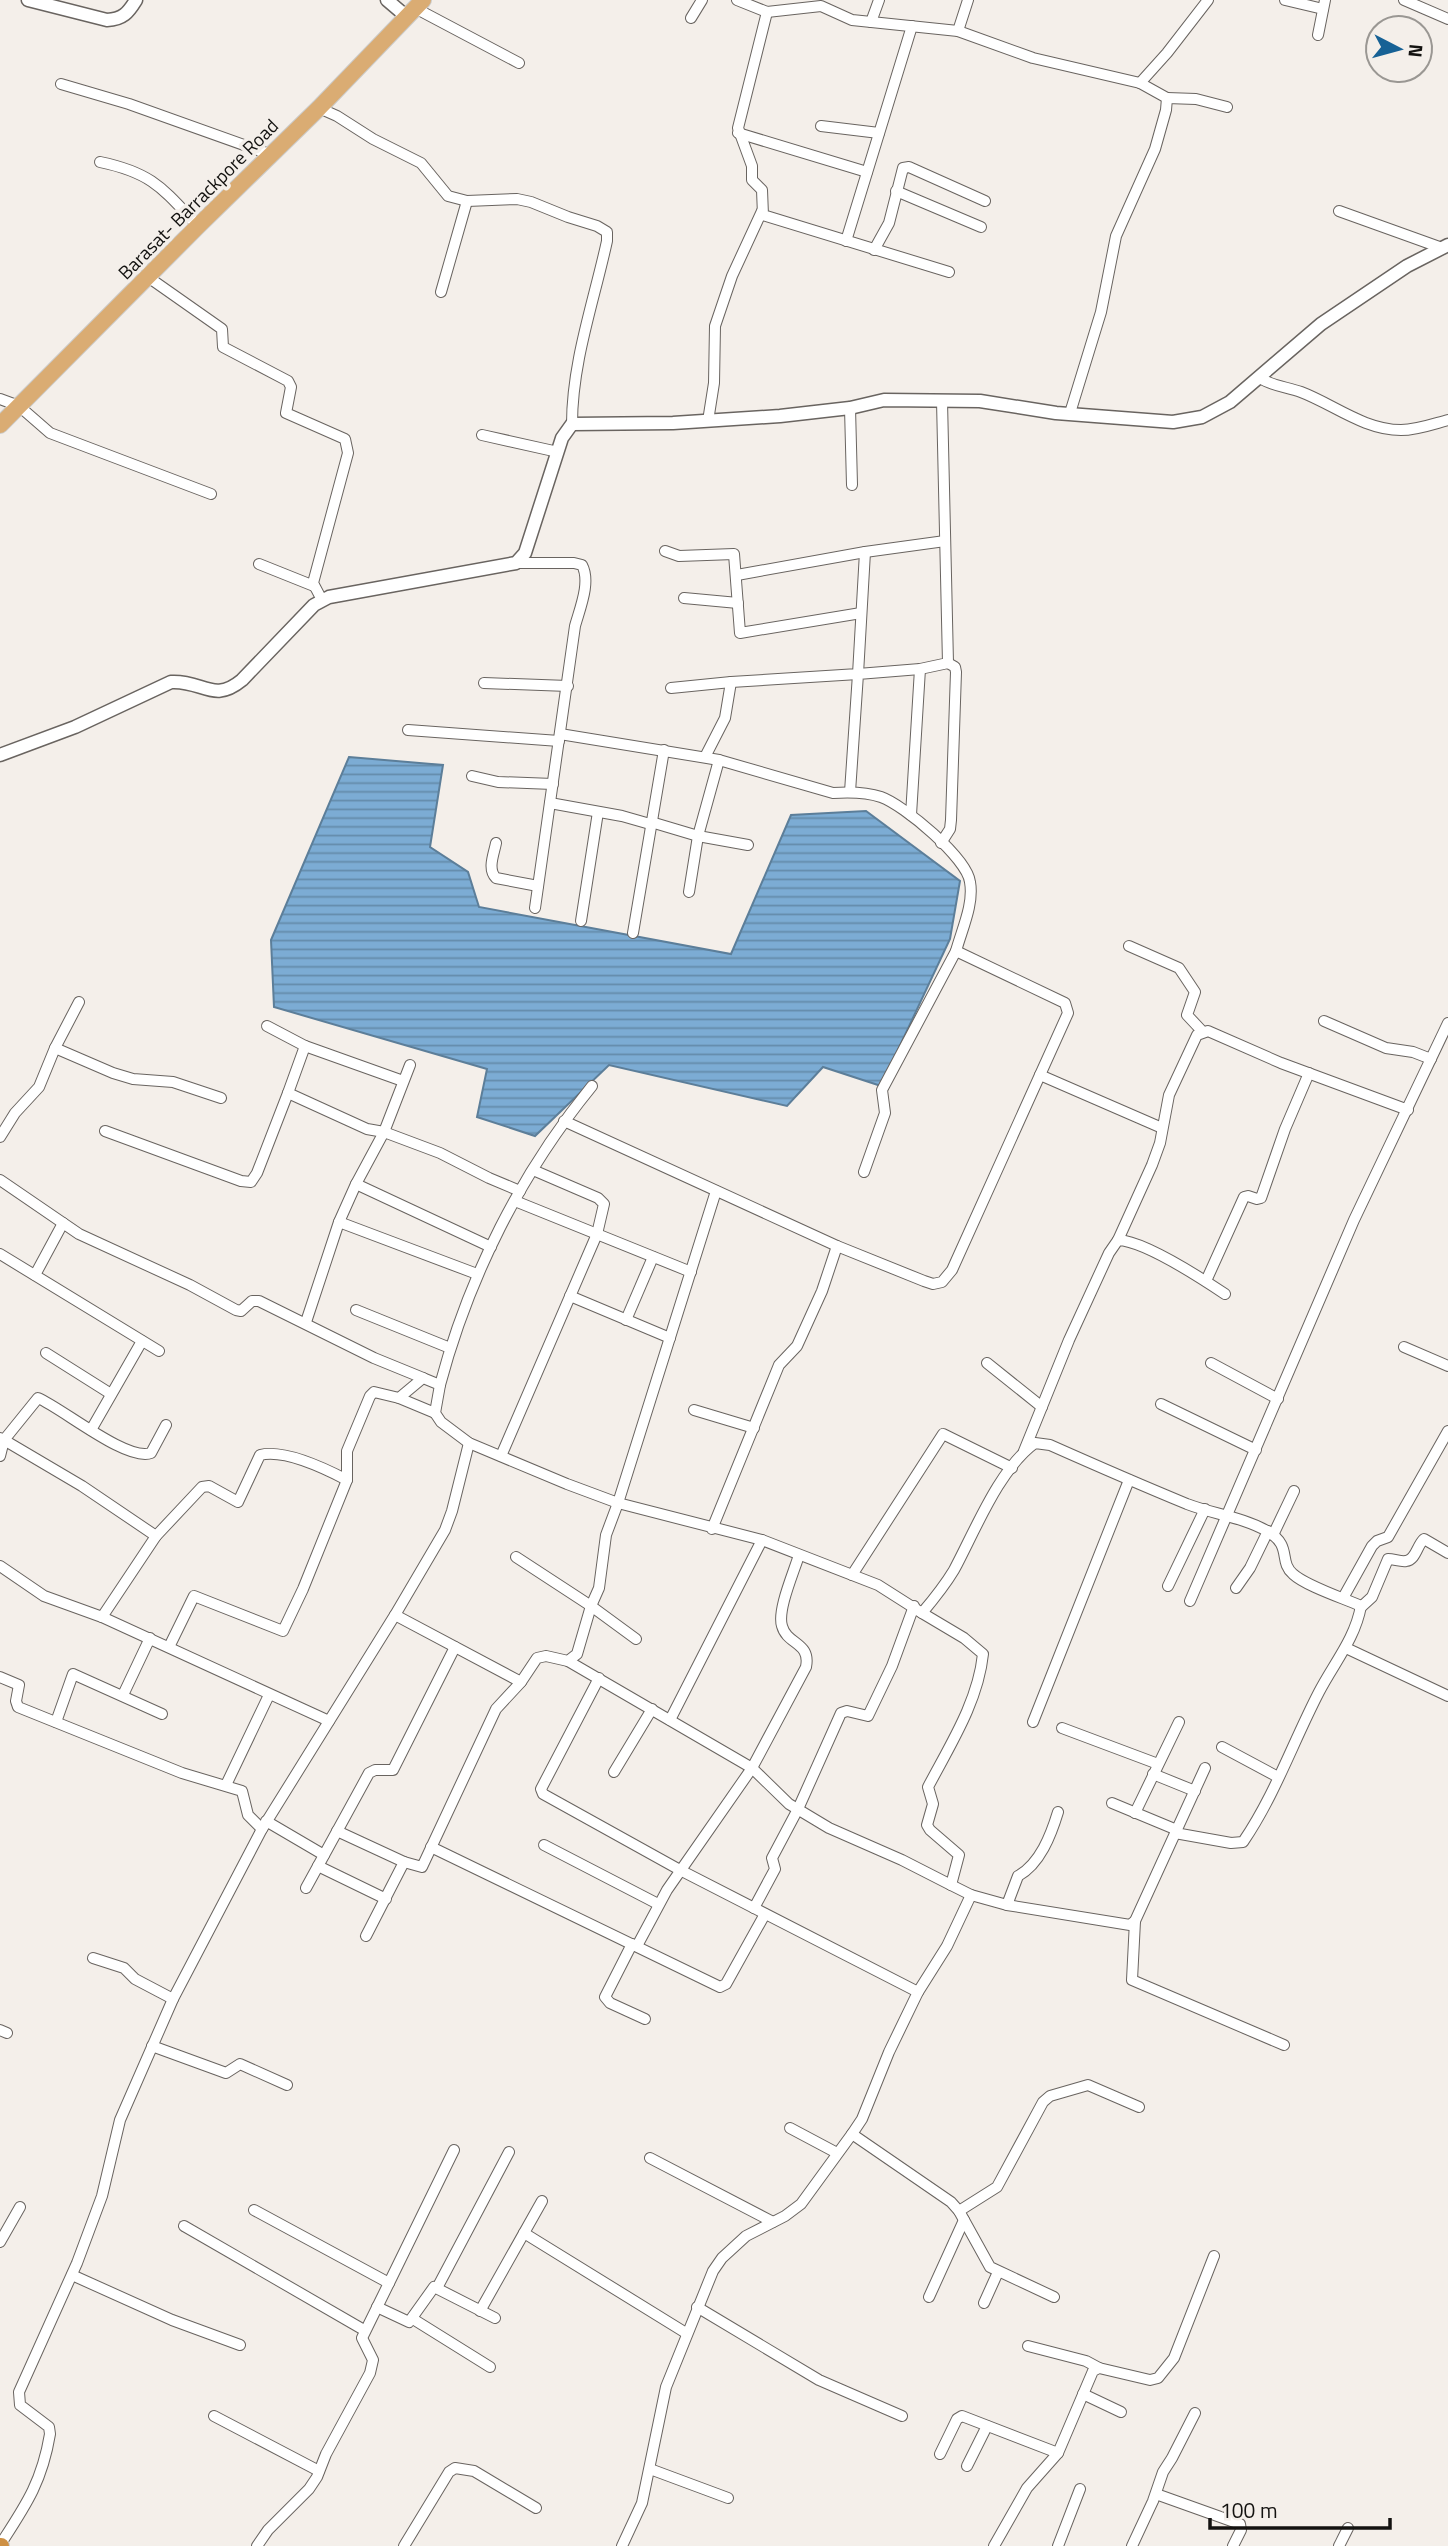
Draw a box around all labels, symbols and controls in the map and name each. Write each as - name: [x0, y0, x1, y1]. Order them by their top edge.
- north arrow: [1364, 14, 1434, 84]
- text: N: [1401, 43, 1432, 59]
- street label: Barasat- Barrackpore Road: [111, 112, 285, 286]
- scale bar: [1210, 2486, 1390, 2530]
- text: 100 m: [1220, 2494, 1277, 2526]

